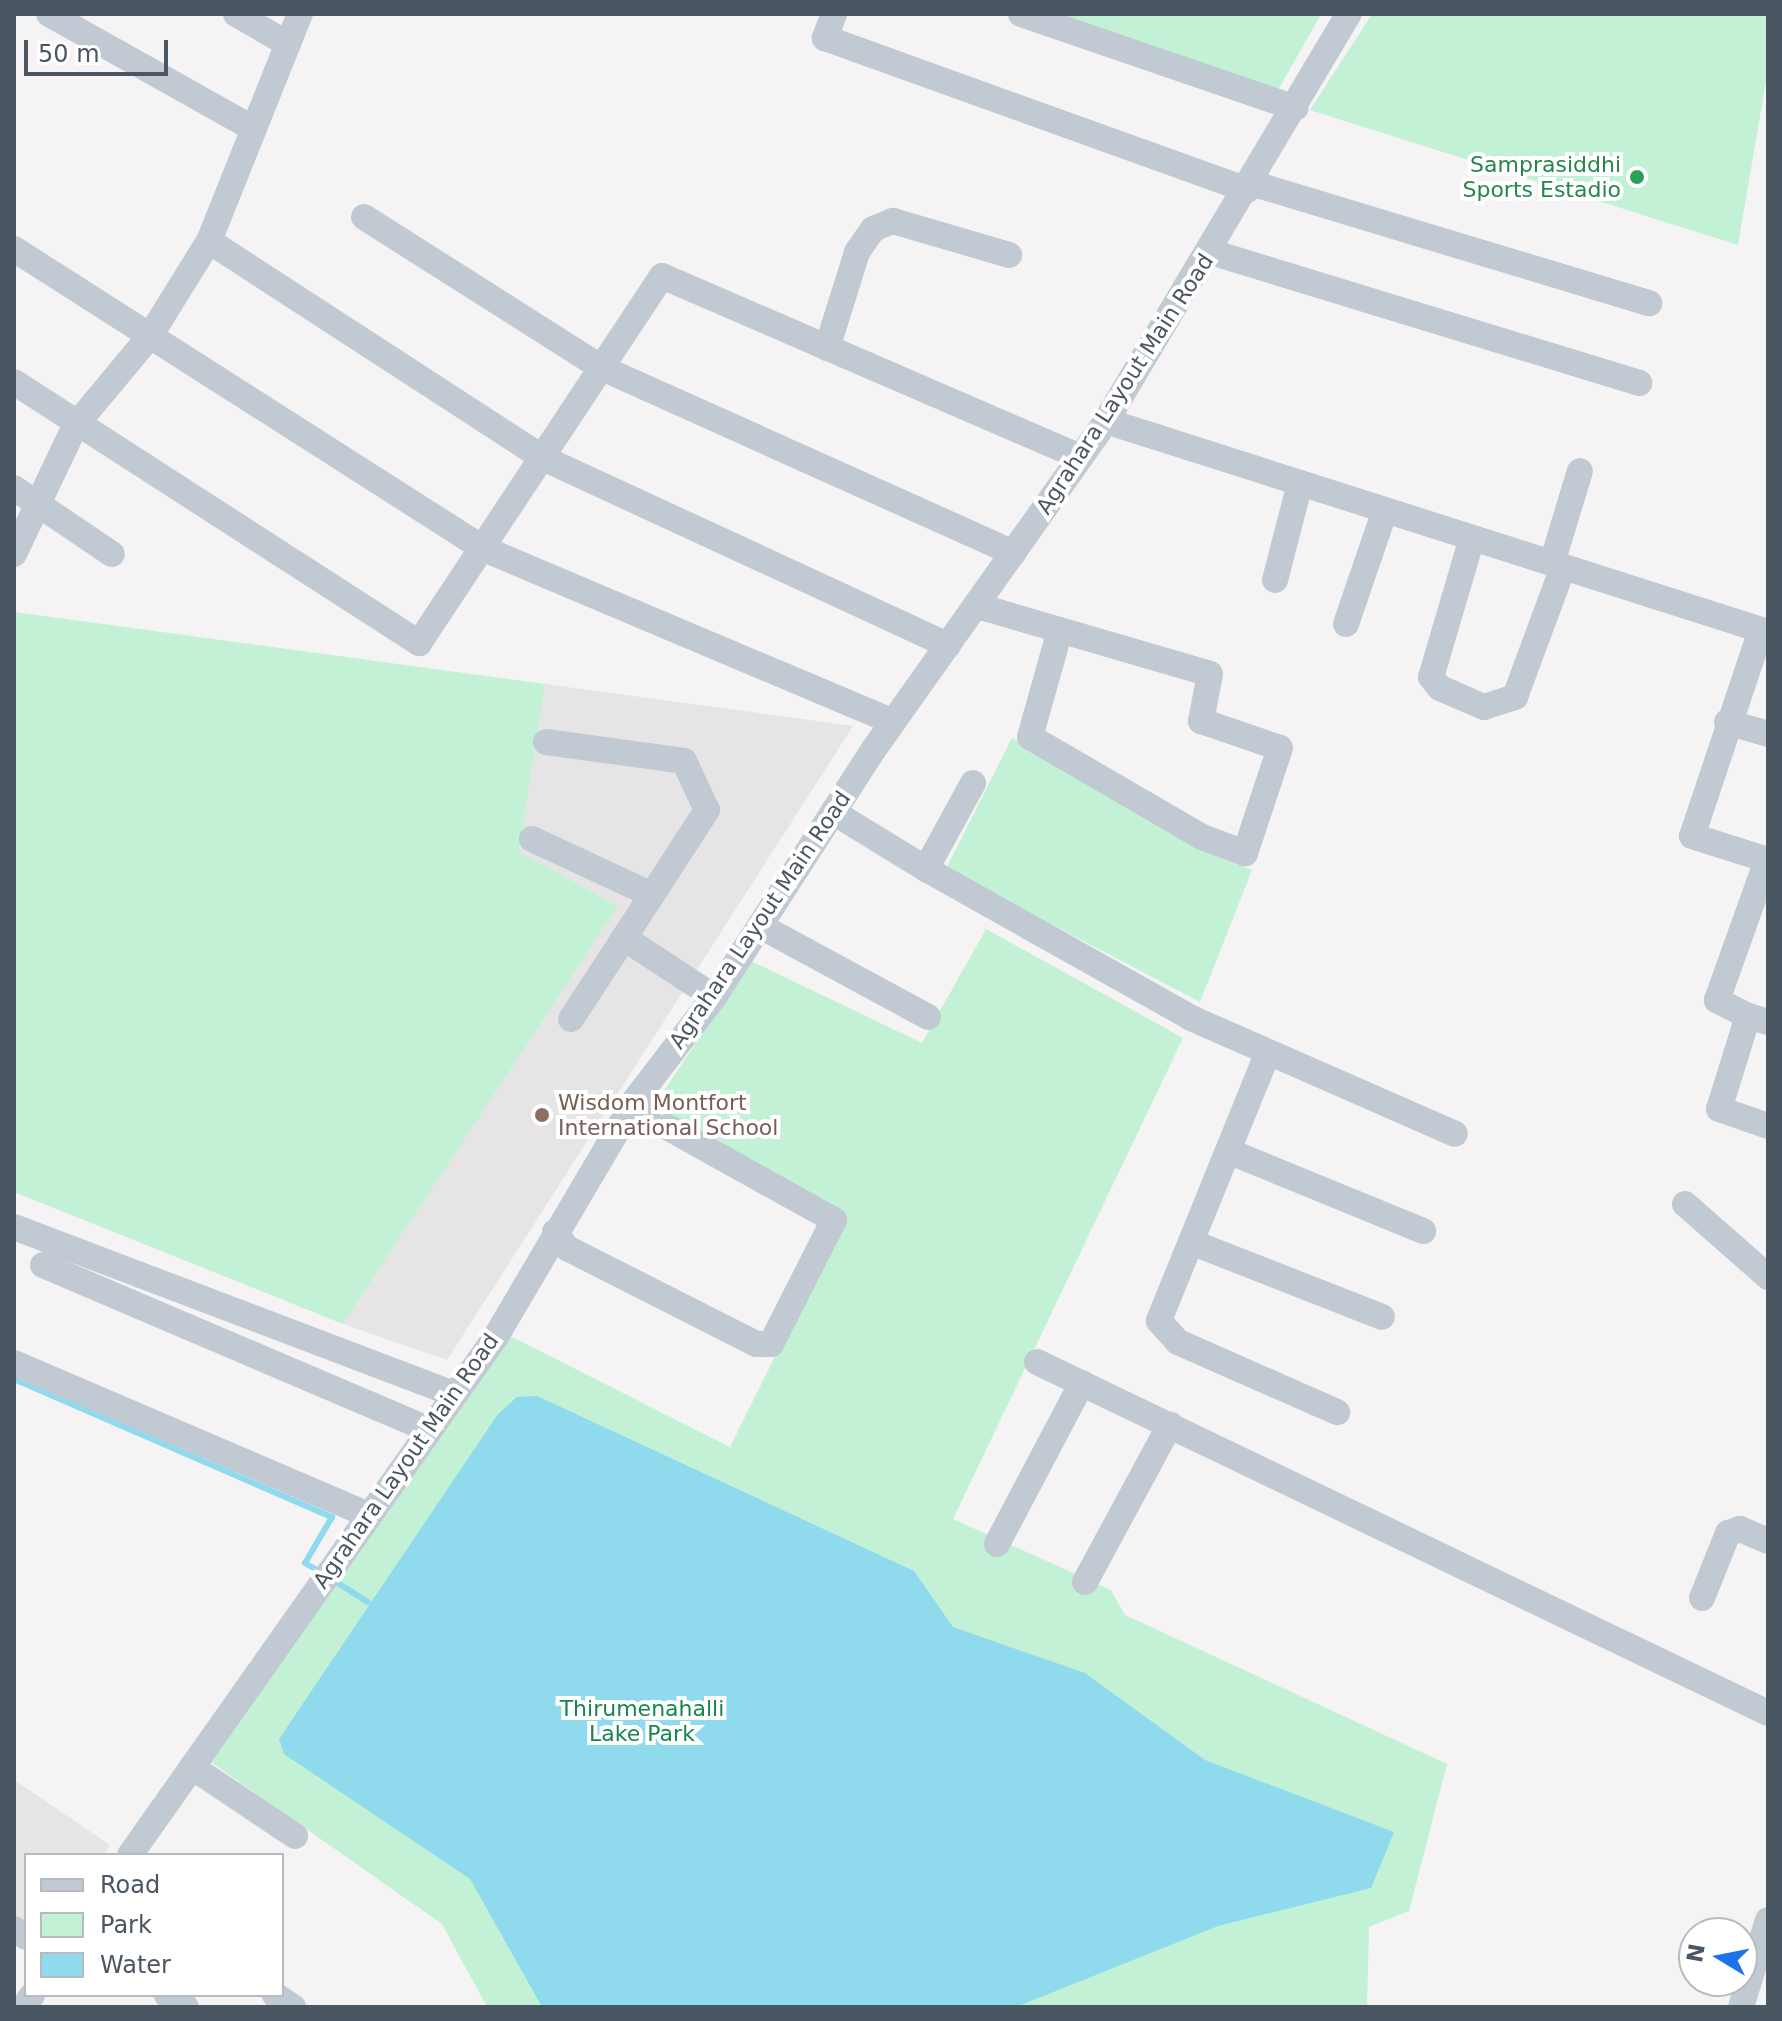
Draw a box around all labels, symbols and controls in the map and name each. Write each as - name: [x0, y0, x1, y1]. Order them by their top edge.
- scale bar: [28, 24, 172, 74]
- text: 50 m: [38, 40, 100, 68]
- place label: Samprasiddhi Sports Estadio: [1462, 151, 1621, 202]
- marker: Samprasiddhi Sports Estadio: [1628, 168, 1646, 186]
- street label: Agrahara Layout Main Road: [1031, 249, 1219, 519]
- street label: Agrahara Layout Main Road: [664, 786, 856, 1054]
- place label: Wisdom Montfort International School: [558, 1089, 778, 1140]
- marker: Wisdom Montfort International School: [533, 1106, 551, 1124]
- street label: Agrahara Layout Main Road: [308, 1329, 504, 1593]
- park label: Thirumenahalli Lake Park: [560, 1695, 724, 1746]
- legend: [24, 1853, 284, 1997]
- text: Road: [100, 1871, 160, 1899]
- text: Park: [100, 1911, 152, 1939]
- north arrow: [1678, 1917, 1758, 1997]
- text: N: [1682, 1942, 1710, 1964]
- text: Water: [100, 1951, 171, 1979]

